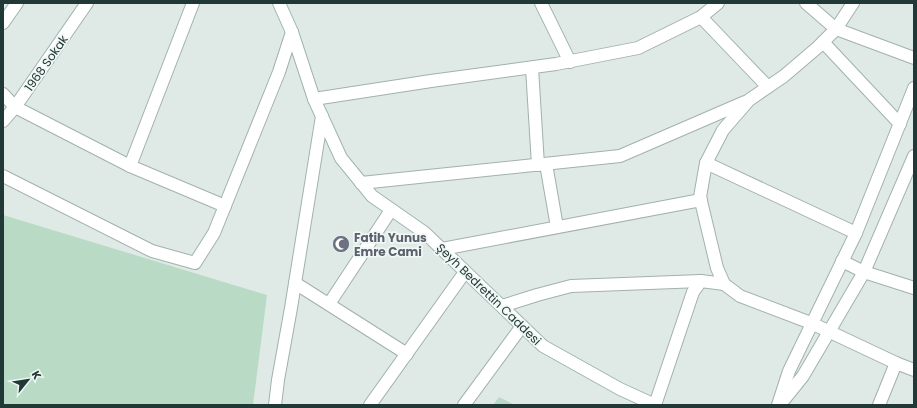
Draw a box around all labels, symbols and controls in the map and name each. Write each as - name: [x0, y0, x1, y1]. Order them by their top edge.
- street label: 1968 Sokak: [20, 31, 72, 94]
- place label: Fatih Yunus Emre Cami: [354, 229, 427, 260]
- mosque icon: Fatih Yunus Emre Cami: [331, 234, 351, 254]
- street label: Şeyh Bedrettin Caddesi: [433, 239, 545, 349]
- north arrow: [8, 360, 48, 400]
- text: K: [28, 368, 46, 383]

